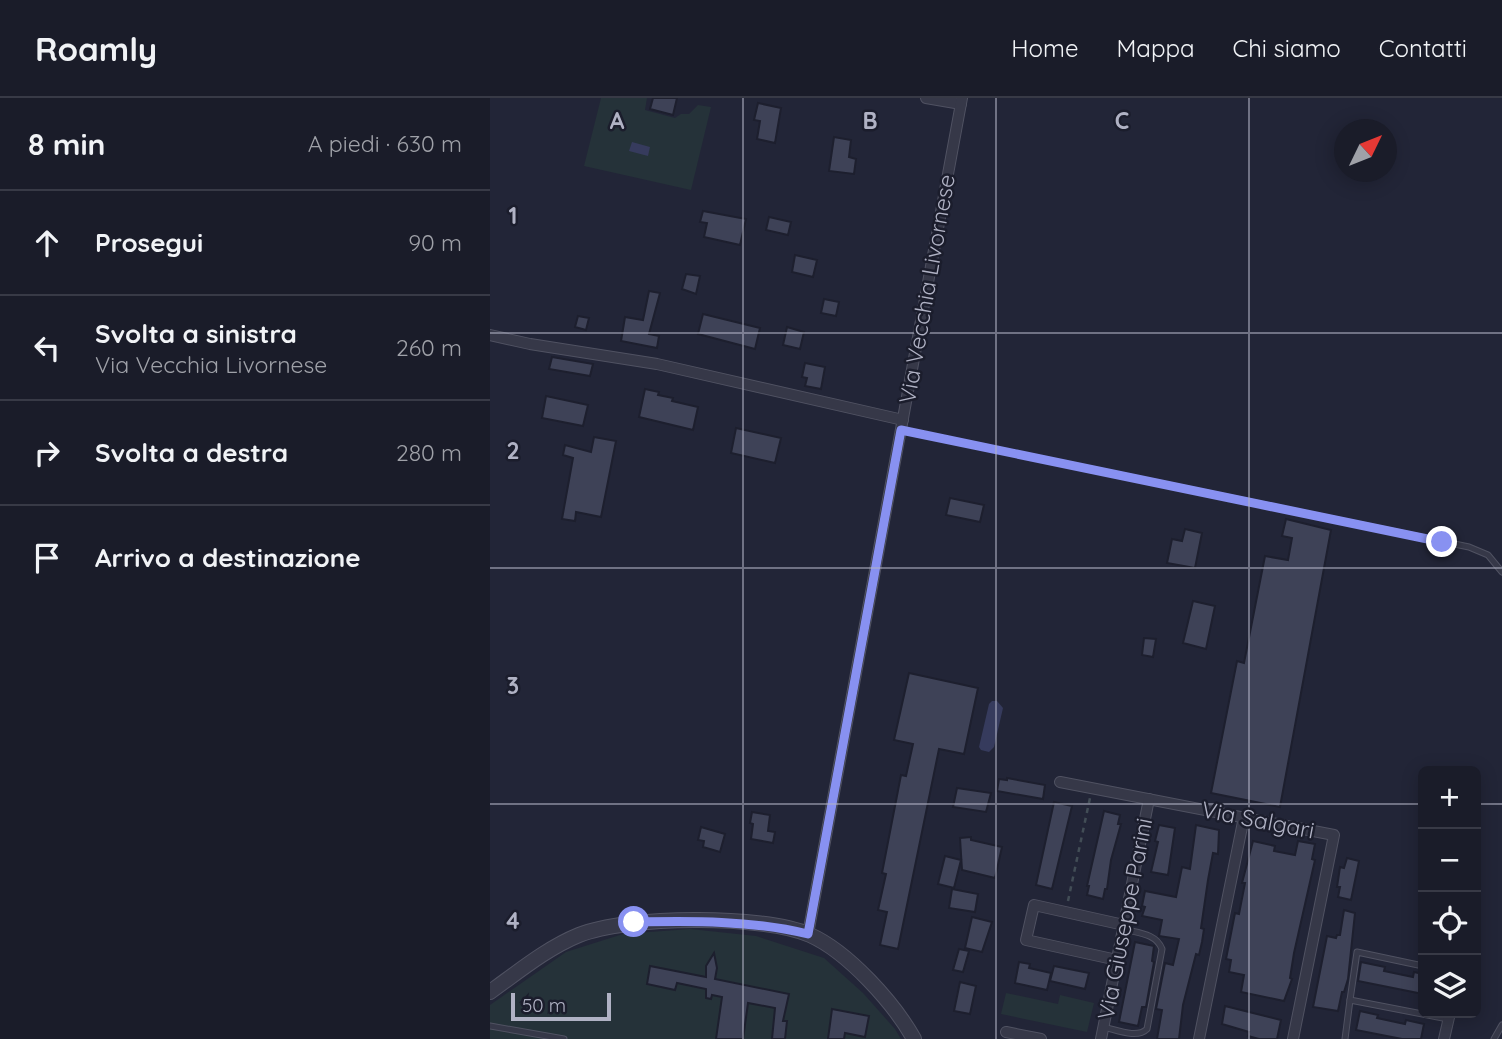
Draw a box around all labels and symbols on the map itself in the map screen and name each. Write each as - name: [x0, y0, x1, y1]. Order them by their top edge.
- text: A: [610, 106, 625, 135]
- text: B: [862, 106, 878, 135]
- text: C: [1115, 106, 1129, 135]
- north arrow: [1334, 119, 1397, 182]
- street label: Via Vecchia Livornese: [892, 172, 961, 406]
- text: 1: [509, 201, 517, 230]
- text: 2: [506, 436, 520, 465]
- route end: [1426, 526, 1457, 557]
- text: 3: [507, 671, 519, 700]
- street label: Via Salgari: [1199, 794, 1317, 845]
- street label: Via Giuseppe Parini: [1091, 816, 1158, 1022]
- text: 4: [506, 906, 520, 935]
- route start: [618, 906, 649, 937]
- scale bar: [511, 990, 611, 1022]

